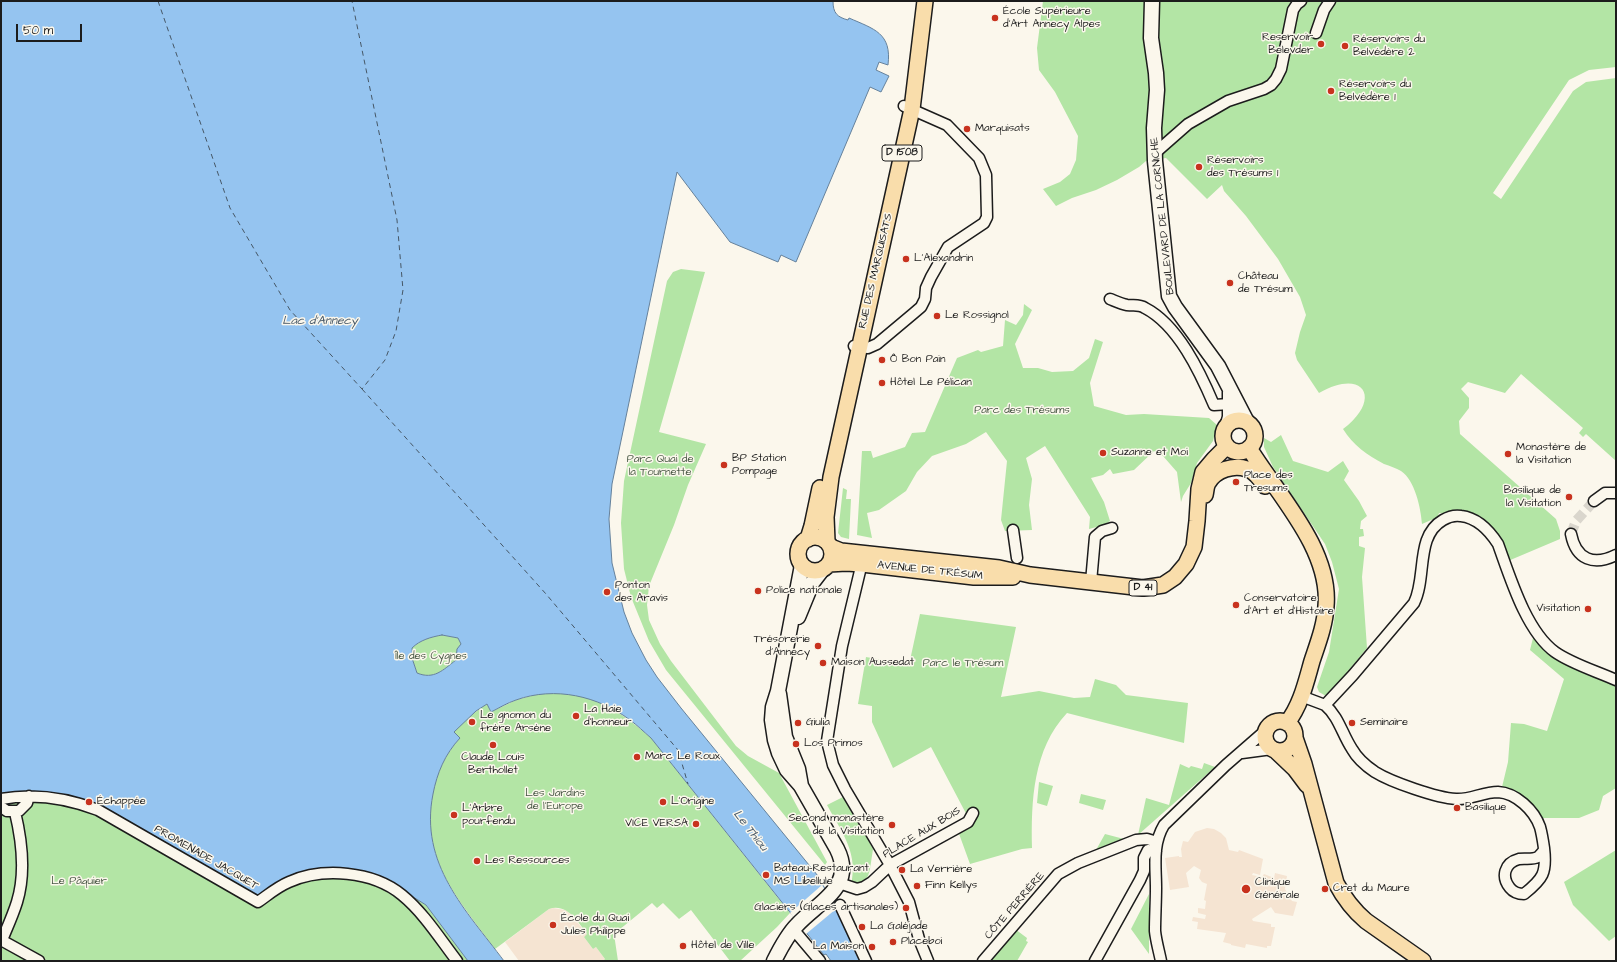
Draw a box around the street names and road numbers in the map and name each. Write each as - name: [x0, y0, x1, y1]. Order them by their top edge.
- street label: BOULEVARD DE LA CORNICHE: [1148, 137, 1178, 295]
- road number: D 1508: [882, 145, 922, 161]
- street label: RUE DES MARQUISATS: [856, 212, 896, 330]
- street label: AVENUE DE TRÉSUM: [877, 559, 983, 583]
- road number: D 41: [1129, 580, 1157, 596]
- street label: PLACE AUX BOIS: [881, 805, 963, 861]
- street label: PROMENADE JACQUET: [152, 823, 260, 893]
- street label: CÔTE PERRIÈRE: [982, 870, 1048, 942]

